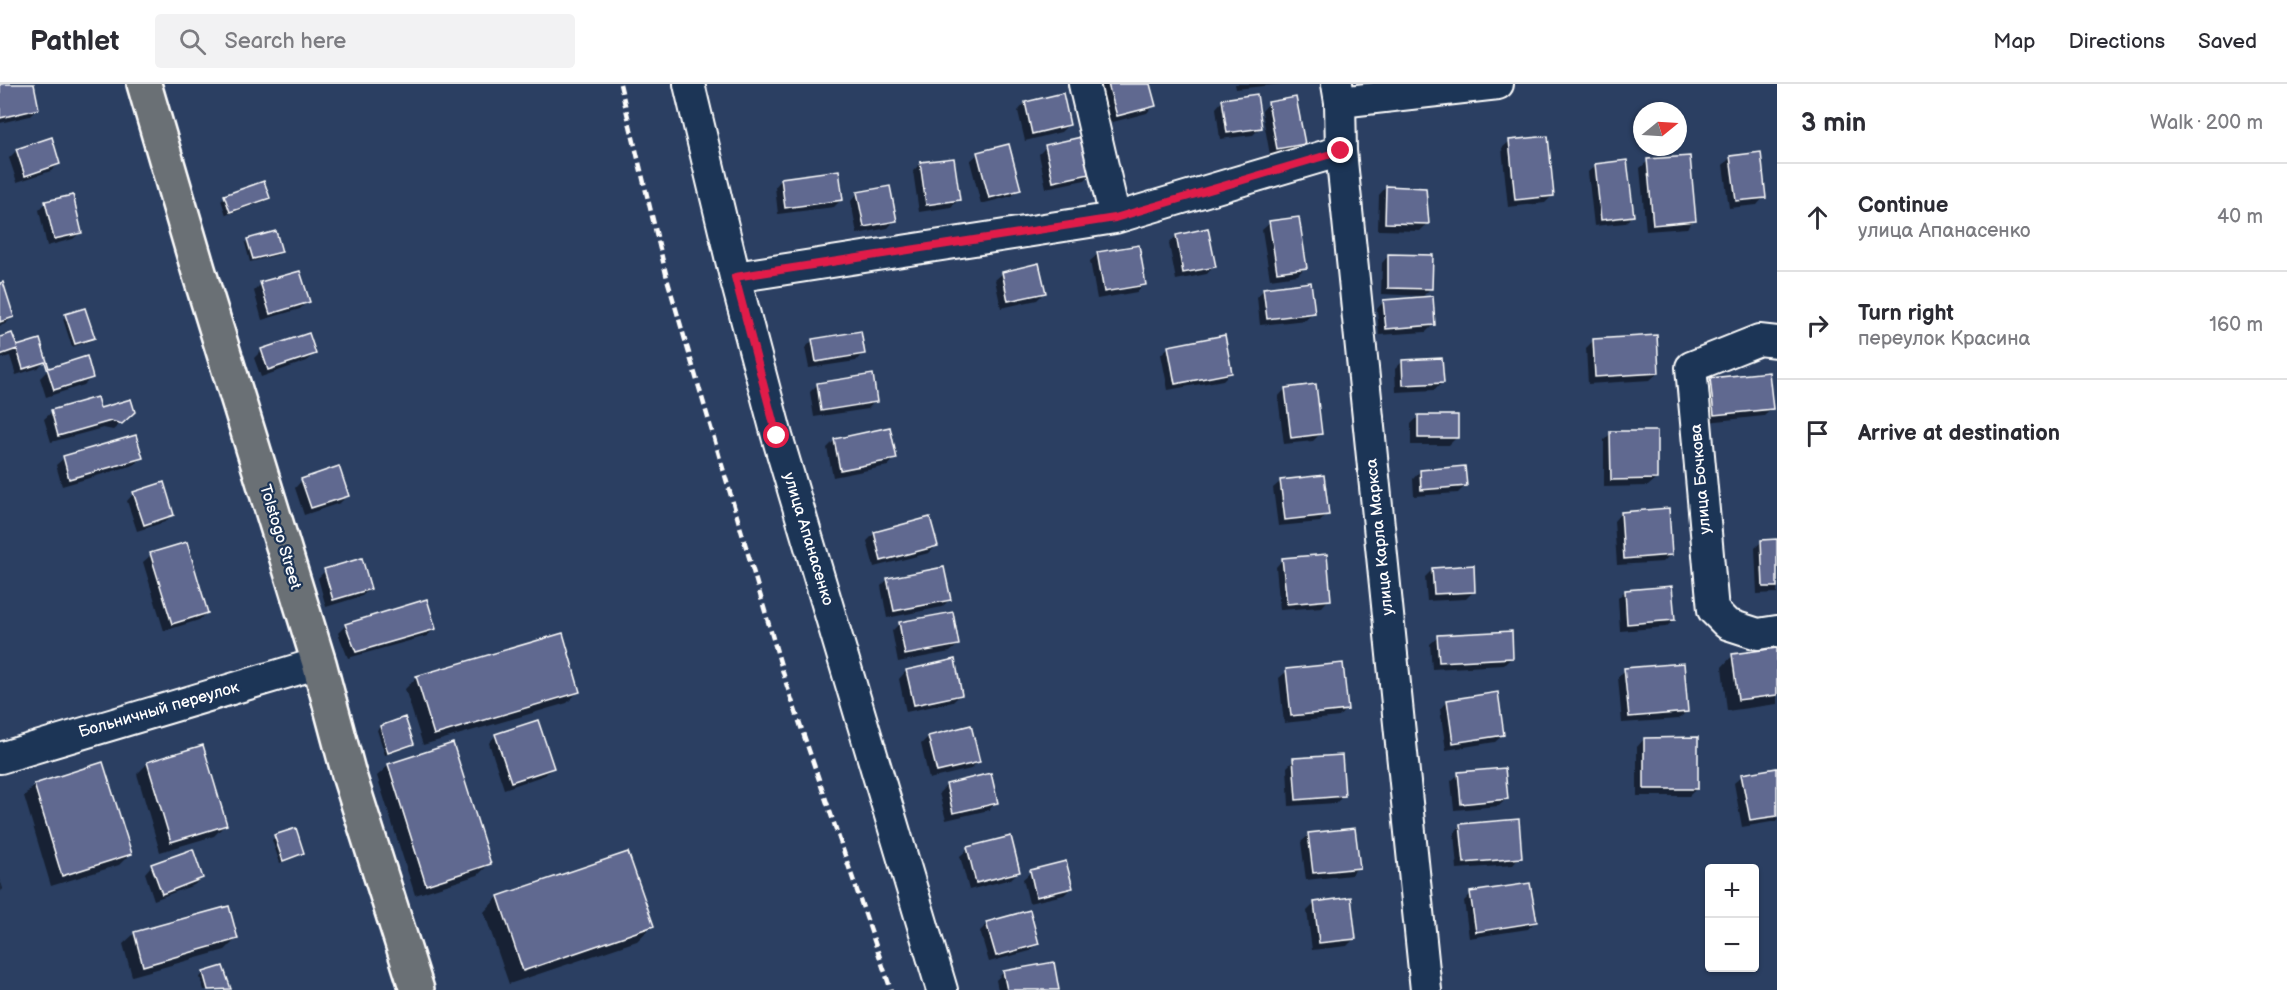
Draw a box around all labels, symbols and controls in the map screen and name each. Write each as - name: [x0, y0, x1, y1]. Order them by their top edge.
- search box: [155, 14, 575, 68]
- text: Pathlet: [30, 25, 119, 58]
- icon: search: [176, 25, 209, 58]
- text: Search here: [224, 28, 346, 55]
- text: Map: [1993, 29, 2036, 54]
- text: Directions: [2069, 29, 2165, 54]
- text: Saved: [2198, 29, 2257, 54]
- north arrow: [1633, 102, 1687, 156]
- text: 3 min: [1801, 108, 1866, 139]
- text: Walk · 200 m: [2150, 111, 2263, 135]
- route end: [1327, 137, 1353, 163]
- text: Continue: [1858, 192, 1948, 219]
- icon: ahead: [1801, 201, 1834, 234]
- text: 40 m: [2217, 205, 2263, 229]
- text: улица Апанасенко: [1858, 219, 2030, 243]
- text: Turn right: [1858, 300, 1954, 327]
- icon: right: [1801, 309, 1834, 342]
- text: 160 m: [2209, 313, 2263, 337]
- text: переулок Красина: [1858, 327, 2030, 351]
- icon: arrive: [1801, 417, 1834, 450]
- text: Arrive at destination: [1858, 420, 2060, 447]
- route start: [763, 422, 789, 448]
- street label: улица Бочкова: [1687, 422, 1715, 535]
- street label: улица Карла Маркса: [1362, 457, 1398, 616]
- street label: улица Апанасенко: [779, 470, 837, 608]
- street label: Tolstogo Street: [255, 482, 305, 592]
- street label: Больничный переулок: [77, 678, 242, 742]
- map controls: [1705, 864, 1759, 972]
- button: +: [1705, 864, 1759, 918]
- button: −: [1705, 918, 1759, 972]

